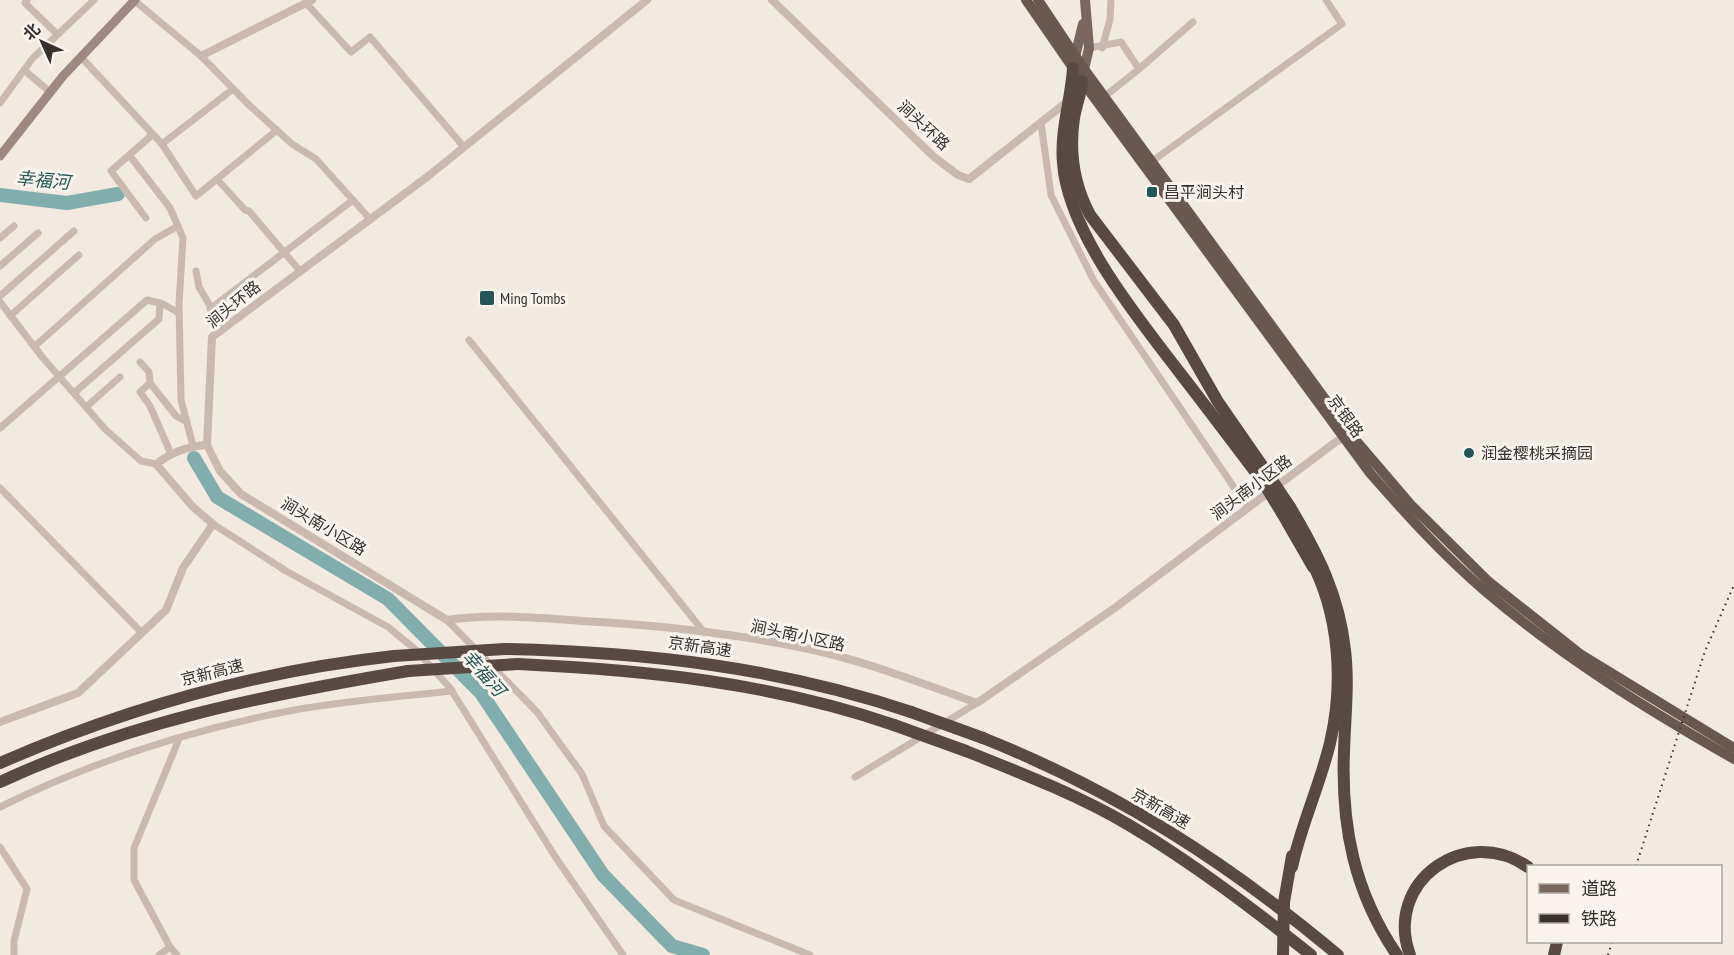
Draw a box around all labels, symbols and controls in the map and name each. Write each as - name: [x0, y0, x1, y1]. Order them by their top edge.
- north arrow: [12, 12, 72, 72]
- text: 北: [19, 19, 44, 44]
- street label: 涧头环路: [894, 96, 954, 154]
- water label: 幸福河: [15, 166, 74, 194]
- place label: 昌平涧头村: [1164, 182, 1244, 202]
- marker: 昌平涧头村: [1145, 185, 1159, 199]
- street label: 涧头环路: [202, 276, 264, 332]
- place label: Ming Tombs: [500, 288, 566, 308]
- marker: Ming Tombs: [478, 289, 496, 307]
- street label: 京银路: [1324, 391, 1368, 441]
- place label: 润金樱桃采摘园: [1481, 443, 1593, 463]
- marker: 润金樱桃采摘园: [1462, 446, 1476, 460]
- street label: 涧头南小区路: [1207, 450, 1295, 524]
- street label: 涧头南小区路: [278, 493, 370, 559]
- street label: 涧头南小区路: [749, 615, 847, 655]
- street label: 京新高速: [667, 632, 733, 660]
- water label: 幸福河: [458, 645, 512, 703]
- street label: 京新高速: [179, 655, 245, 689]
- street label: 京新高速: [1128, 783, 1194, 833]
- legend: [1527, 865, 1722, 943]
- text: 道路: [1581, 877, 1617, 900]
- text: 铁路: [1581, 907, 1617, 930]

